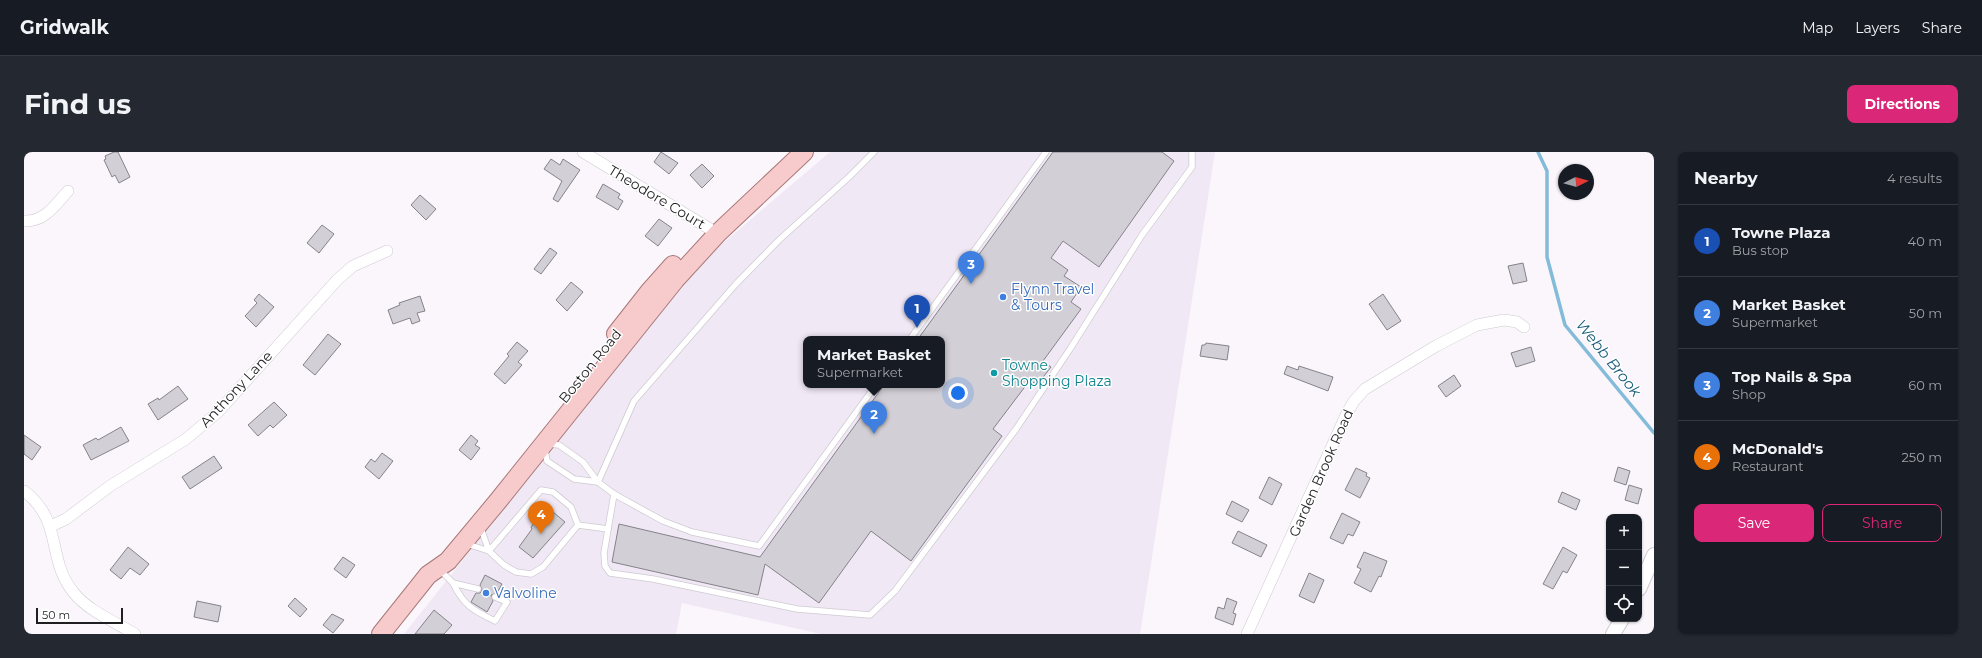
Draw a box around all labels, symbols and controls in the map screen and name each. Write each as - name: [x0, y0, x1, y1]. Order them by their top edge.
- text: Gridwalk: [20, 16, 109, 39]
- text: Map: [1802, 19, 1833, 37]
- text: Layers: [1855, 19, 1900, 37]
- text: Share: [1922, 19, 1962, 37]
- button: Directions: [1847, 85, 1958, 123]
- text: Find us: [24, 87, 131, 121]
- street label: Theodore Court: [605, 161, 709, 233]
- north arrow: [1558, 164, 1594, 200]
- text: Nearby: [1694, 168, 1758, 188]
- text: 4 results: [1887, 170, 1942, 186]
- text: Towne Plaza: [1732, 223, 1830, 242]
- text: 1: [1704, 233, 1710, 249]
- text: 40 m: [1908, 233, 1942, 249]
- text: Bus stop: [1732, 242, 1789, 258]
- pin: 3: [958, 251, 984, 284]
- place label: Flynn Travel & Tours: [1011, 280, 1094, 314]
- marker: Flynn Travel & Tours: [998, 292, 1008, 302]
- pin: 1: [904, 295, 930, 328]
- text: Market Basket: [1732, 295, 1846, 314]
- text: 2: [1703, 305, 1711, 321]
- text: 50 m: [1909, 305, 1942, 321]
- text: Supermarket: [1732, 314, 1818, 330]
- water label: Webb Brook: [1572, 316, 1647, 401]
- street label: Boston Road: [555, 325, 625, 407]
- popup: [803, 336, 945, 388]
- text: Market Basket: [817, 345, 931, 364]
- street label: Anthony Lane: [196, 347, 276, 431]
- place label: Towne Shopping Plaza: [1002, 356, 1112, 390]
- text: Supermarket: [817, 364, 903, 380]
- text: Top Nails & Spa: [1732, 367, 1852, 386]
- marker: Towne Shopping Plaza: [989, 368, 999, 378]
- text: 3: [1703, 377, 1711, 393]
- text: 60 m: [1908, 377, 1942, 393]
- your location: [948, 383, 968, 403]
- text: Shop: [1732, 386, 1766, 402]
- pin: 2: [861, 401, 887, 434]
- street label: Garden Brook Road: [1285, 406, 1357, 540]
- text: McDonald's: [1732, 439, 1823, 458]
- text: 4: [1703, 449, 1711, 465]
- text: 250 m: [1901, 449, 1942, 465]
- text: Restaurant: [1732, 458, 1803, 474]
- pin: 4: [528, 501, 554, 534]
- button: Save: [1694, 504, 1814, 542]
- button: Share: [1822, 504, 1942, 542]
- map controls: [1606, 514, 1642, 622]
- button: +: [1606, 514, 1642, 550]
- button: −: [1606, 550, 1642, 586]
- place label: Valvoline: [494, 584, 557, 602]
- button: locate: [1606, 586, 1642, 622]
- marker: Valvoline: [481, 588, 491, 598]
- scale bar: [36, 606, 123, 625]
- text: 50 m: [42, 608, 70, 622]

